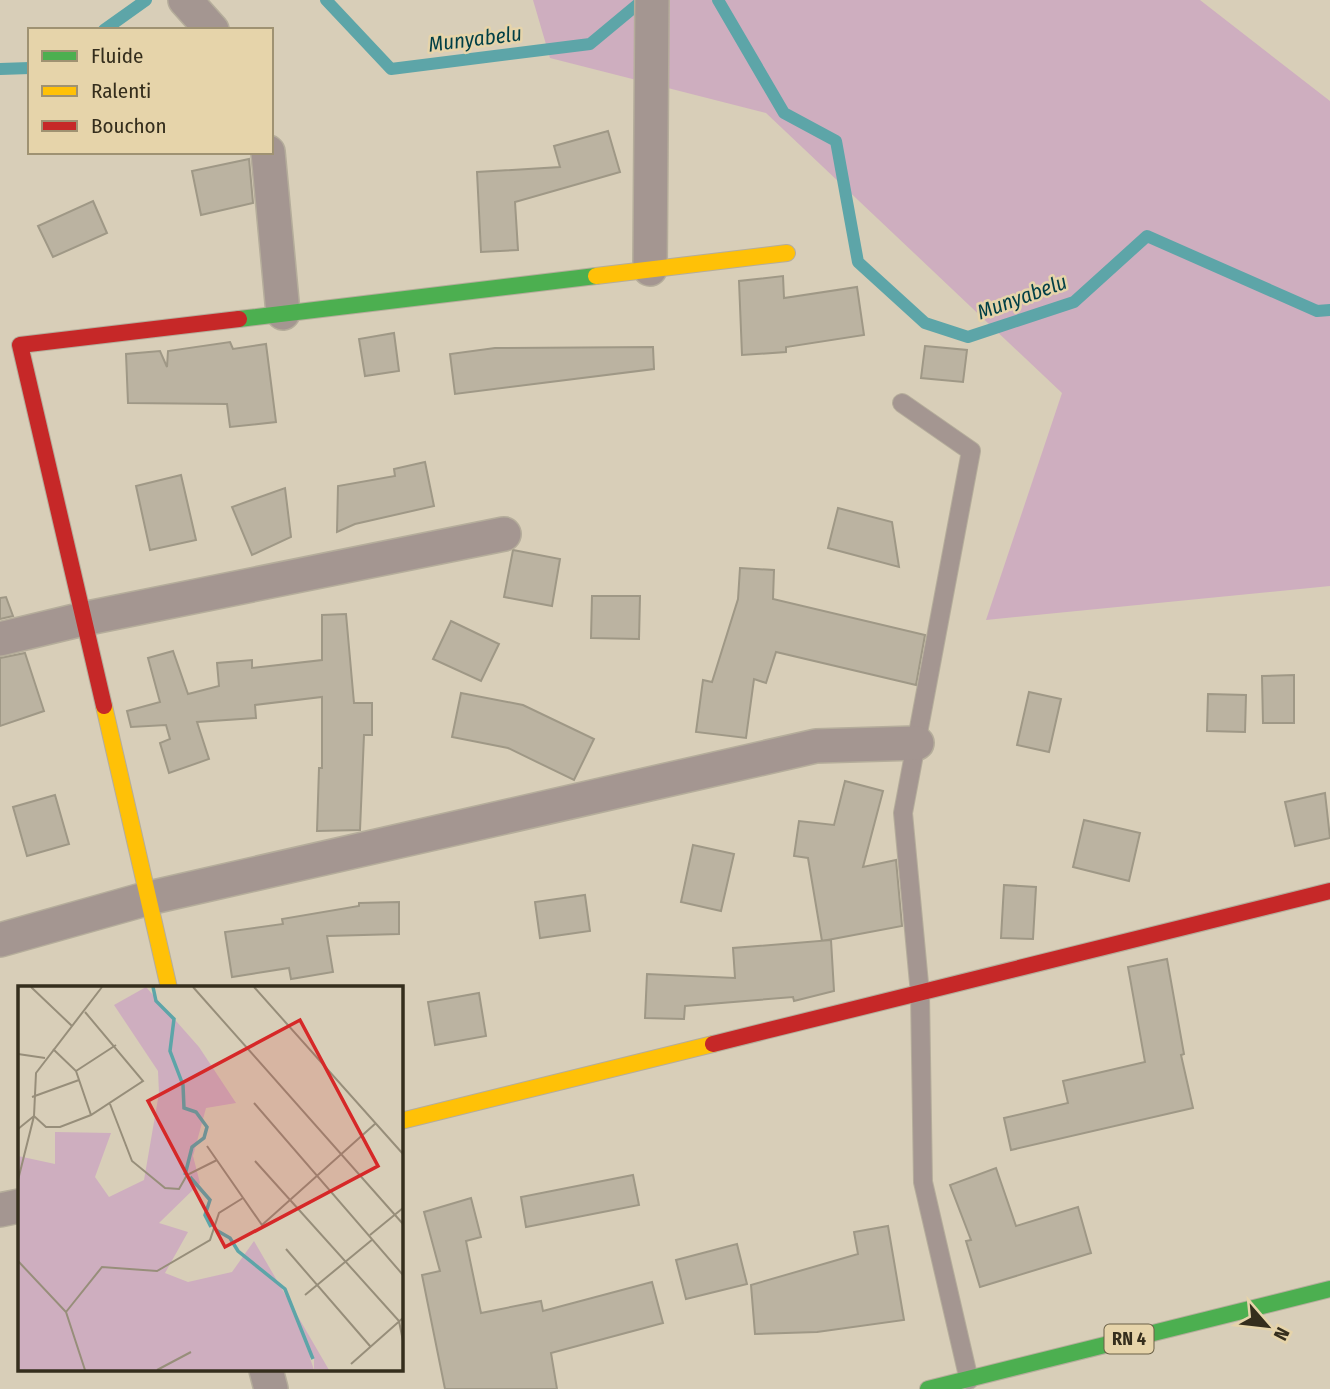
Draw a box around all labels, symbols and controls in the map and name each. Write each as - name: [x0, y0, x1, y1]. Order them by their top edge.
- water label: Munyabelu: [427, 20, 523, 58]
- legend: [28, 28, 273, 154]
- text: Fluide: [91, 43, 143, 69]
- text: Ralenti: [91, 78, 151, 104]
- text: Bouchon: [91, 113, 167, 139]
- water label: Munyabelu: [973, 269, 1071, 325]
- inset map: [18, 986, 402, 1372]
- north arrow: [1232, 1291, 1302, 1361]
- text: N: [1269, 1323, 1294, 1344]
- road number: RN 4: [1104, 1324, 1154, 1354]

